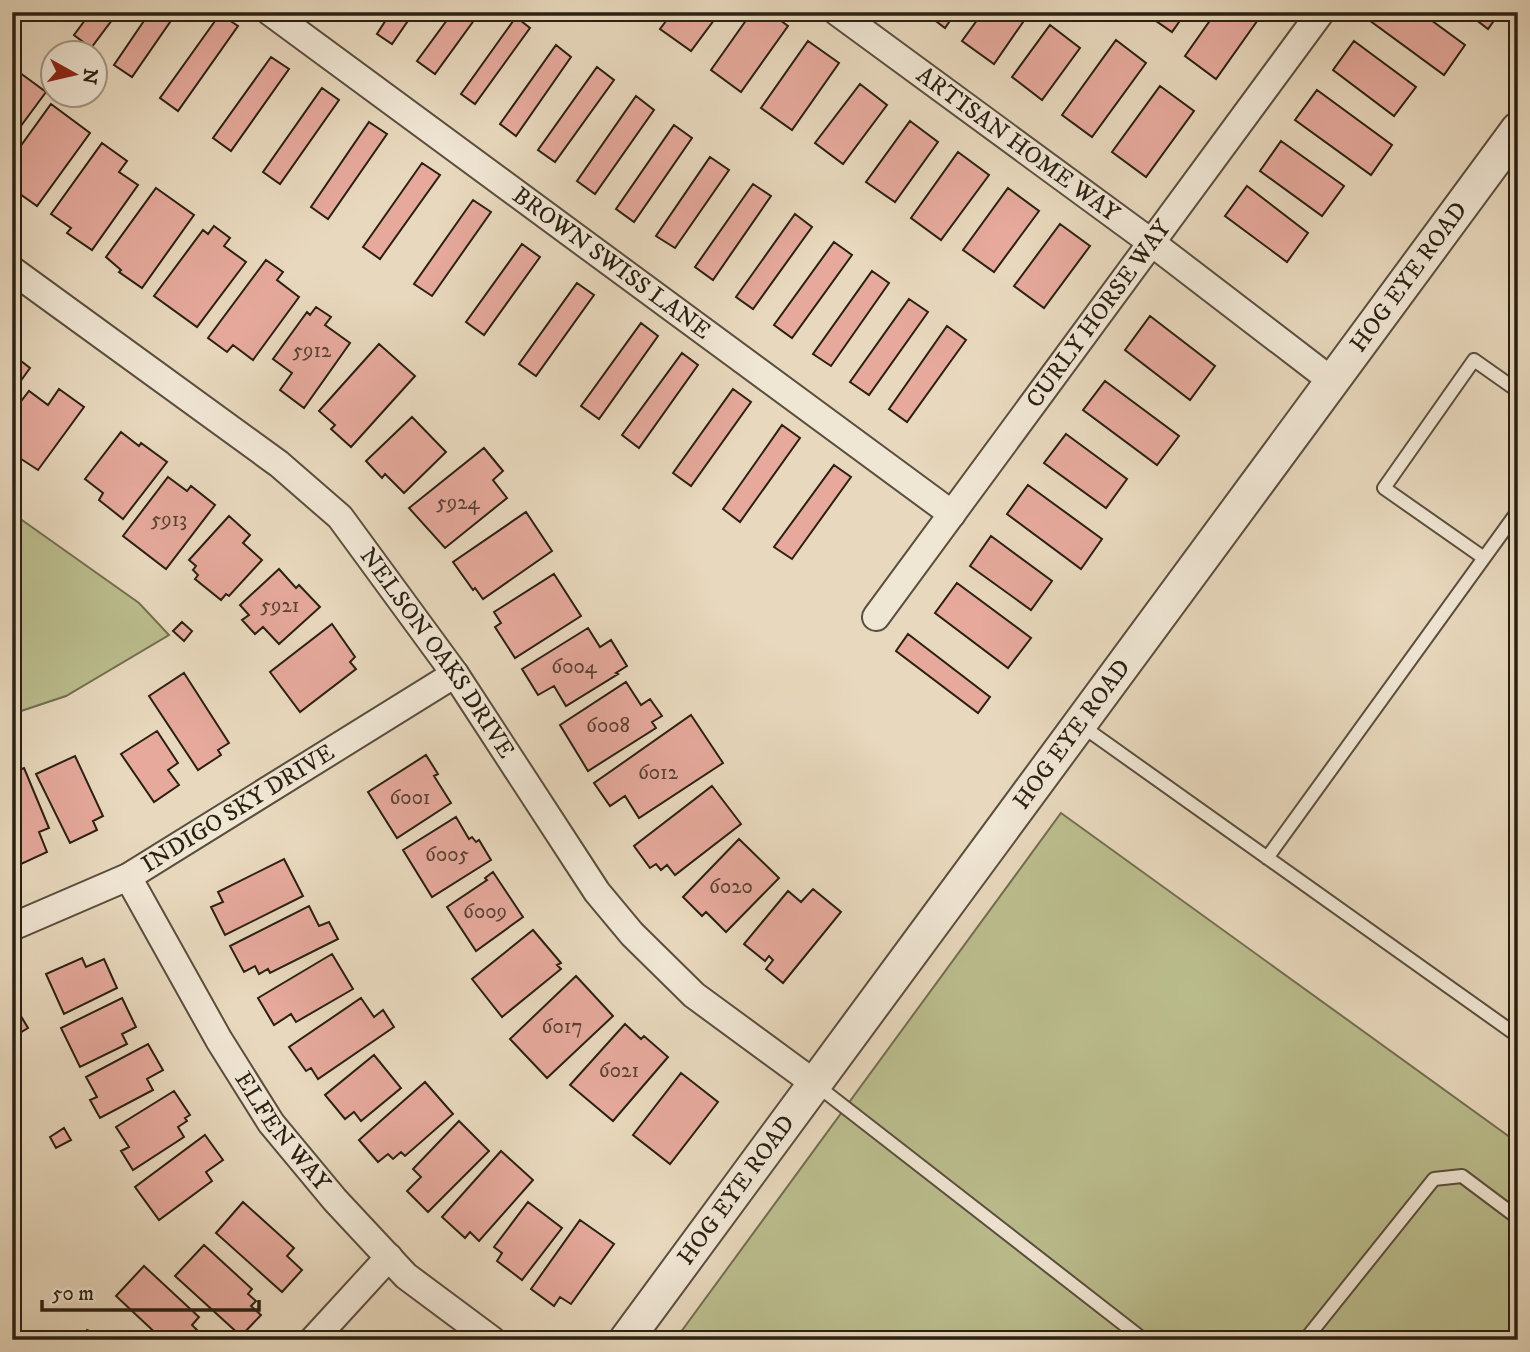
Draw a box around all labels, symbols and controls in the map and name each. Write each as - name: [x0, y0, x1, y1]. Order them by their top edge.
- north arrow: [38, 38, 108, 108]
- street label: ARTISAN HOME WAY: [910, 60, 1126, 229]
- text: N: [77, 67, 102, 86]
- street label: BROWN SWISS LANE: [506, 180, 717, 346]
- street label: HOG EYE ROAD: [1344, 196, 1474, 358]
- street label: CURLY HORSE WAY: [1020, 213, 1178, 414]
- house number: 5912: [293, 338, 332, 364]
- house number: 5924: [436, 490, 481, 516]
- house number: 5913: [151, 507, 187, 533]
- street label: NELSON OAKS DRIVE: [353, 542, 521, 764]
- house number: 5921: [261, 593, 299, 619]
- street label: HOG EYE ROAD: [1007, 653, 1137, 816]
- house number: 6004: [551, 654, 598, 680]
- house number: 6008: [586, 713, 630, 739]
- street label: INDIGO SKY DRIVE: [136, 738, 340, 880]
- house number: 6012: [638, 760, 679, 786]
- house number: 6001: [389, 785, 431, 811]
- house number: 6005: [425, 842, 469, 868]
- house number: 6020: [709, 874, 753, 900]
- house number: 6009: [463, 899, 507, 925]
- house number: 6017: [542, 1014, 582, 1040]
- house number: 6021: [599, 1058, 639, 1084]
- street label: ELFEN WAY: [228, 1066, 337, 1198]
- street label: HOG EYE ROAD: [671, 1109, 802, 1271]
- scale bar: [42, 1268, 259, 1312]
- text: 50 m: [52, 1281, 94, 1307]

